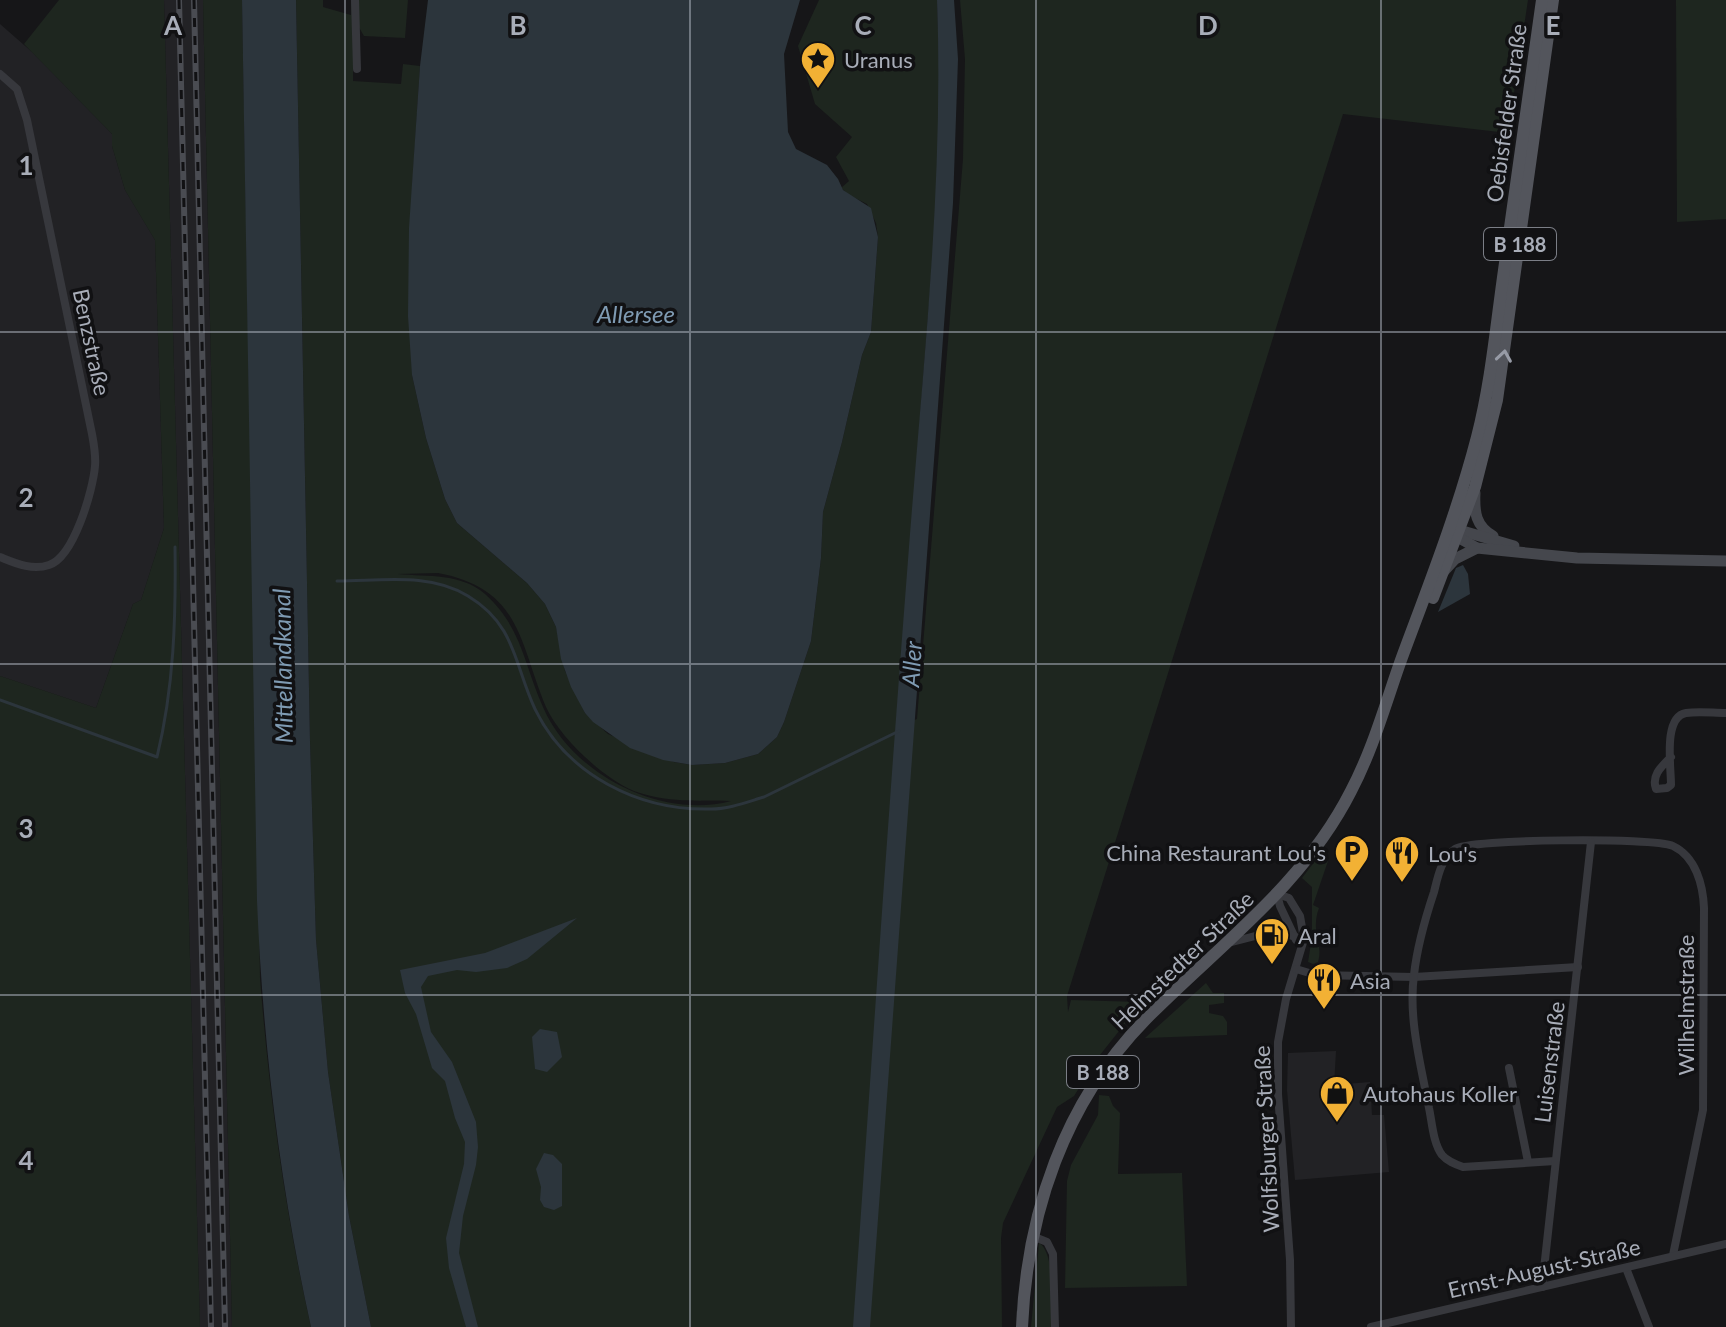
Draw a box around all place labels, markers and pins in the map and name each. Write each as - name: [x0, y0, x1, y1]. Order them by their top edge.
- place icon: Uranus: [799, 40, 837, 90]
- place label: Uranus: [844, 46, 913, 73]
- parking icon: China Restaurant Lou's: [1333, 833, 1371, 883]
- restaurant icon: Lou's: [1383, 834, 1421, 884]
- place label: China Restaurant Lou's: [1106, 839, 1326, 866]
- place label: Lou's: [1428, 840, 1477, 867]
- fuel station icon: Aral: [1253, 916, 1291, 966]
- place label: Aral: [1298, 922, 1337, 949]
- restaurant icon: Asia: [1305, 961, 1343, 1011]
- place label: Asia: [1350, 967, 1391, 994]
- shop icon: Autohaus Koller: [1318, 1074, 1356, 1124]
- place label: Autohaus Koller: [1363, 1080, 1517, 1107]

